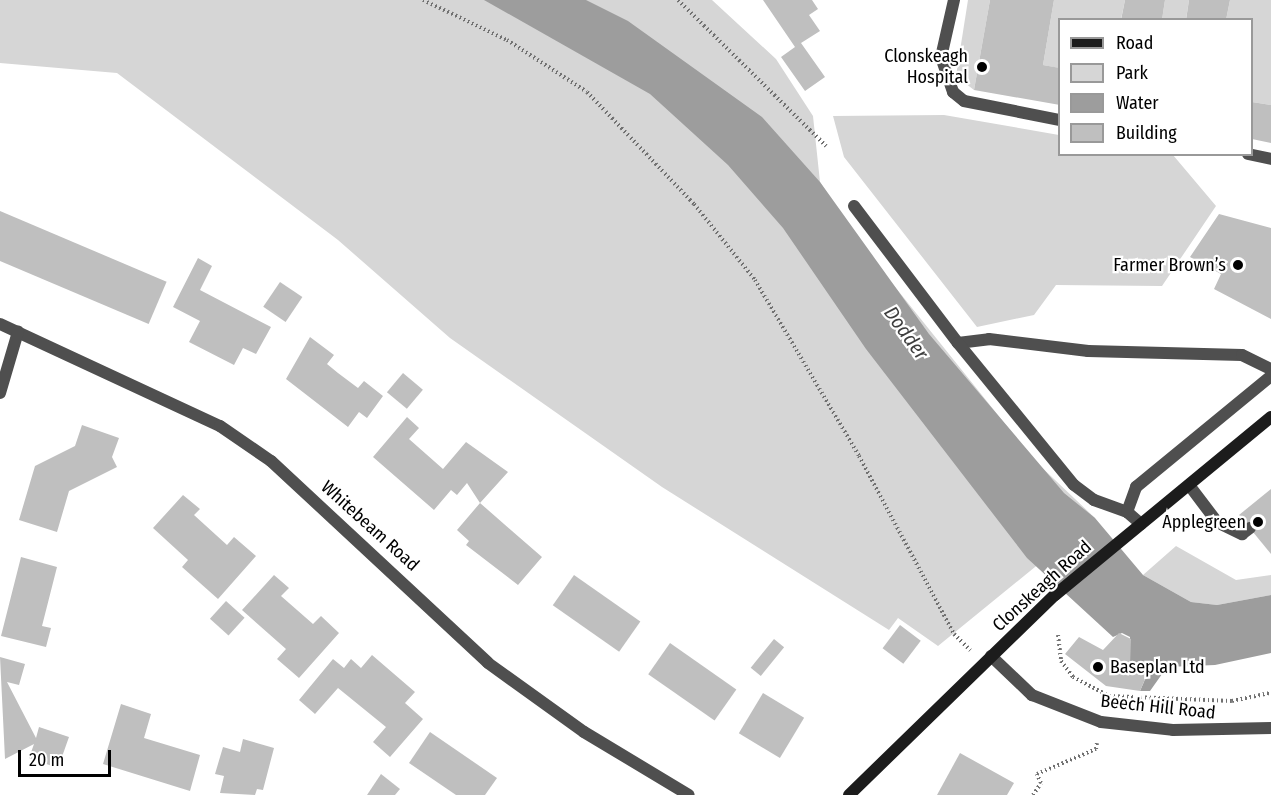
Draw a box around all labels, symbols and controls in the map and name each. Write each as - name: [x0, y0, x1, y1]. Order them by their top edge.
- legend: [1058, 18, 1253, 156]
- text: Road: [1116, 32, 1153, 54]
- place label: Clonskeagh Hospital: [884, 46, 968, 88]
- marker: Clonskeagh Hospital: [973, 58, 991, 76]
- text: Park: [1116, 62, 1148, 84]
- text: Water: [1116, 92, 1159, 114]
- text: Building: [1116, 122, 1177, 144]
- place label: Farmer Brown’s: [1113, 254, 1226, 276]
- marker: Farmer Brown’s: [1231, 258, 1245, 272]
- water label: Dodder: [879, 302, 933, 364]
- street label: Whitebeam Road: [317, 476, 423, 576]
- place label: Applegreen: [1162, 511, 1246, 533]
- marker: Applegreen: [1251, 515, 1265, 529]
- street label: Clonskeagh Road: [988, 536, 1096, 636]
- place label: Baseplan Ltd: [1110, 656, 1205, 678]
- marker: Baseplan Ltd: [1091, 660, 1105, 674]
- street label: Beech Hill Road: [1099, 690, 1217, 724]
- scale bar: [21, 738, 114, 776]
- text: 20 m: [29, 749, 64, 771]

